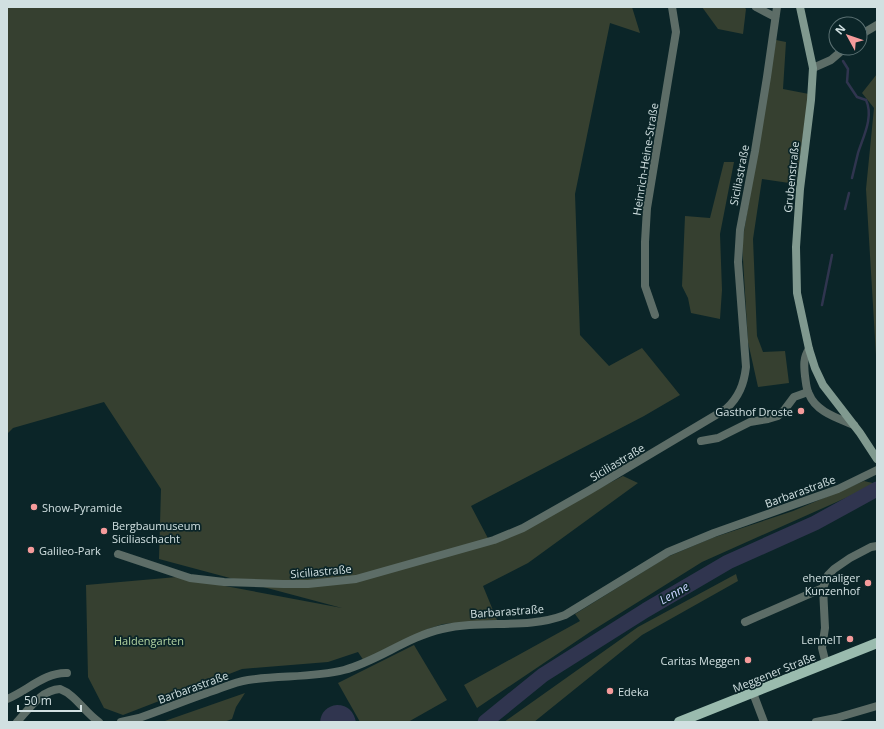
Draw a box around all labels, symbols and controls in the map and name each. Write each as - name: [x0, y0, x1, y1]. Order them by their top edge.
- north arrow: [828, 16, 868, 56]
- text: N: [831, 21, 849, 38]
- street label: Heinrich-Heine-Straße: [629, 102, 661, 216]
- street label: Grubenstraße: [780, 141, 802, 213]
- street label: Siciliastraße: [726, 143, 752, 207]
- place label: Gasthof Droste: [715, 404, 793, 419]
- marker: Gasthof Droste: [796, 406, 806, 416]
- street label: Siciliastraße: [587, 440, 647, 484]
- street label: Barbarastraße: [763, 471, 837, 511]
- place label: Show-Pyramide: [42, 500, 122, 515]
- marker: Show-Pyramide: [29, 502, 39, 512]
- place label: Bergbaumuseum Siciliaschacht: [112, 518, 201, 546]
- marker: Bergbaumuseum Siciliaschacht: [99, 526, 109, 536]
- place label: Galileo-Park: [39, 543, 101, 558]
- marker: Galileo-Park: [26, 545, 36, 555]
- street label: Siciliastraße: [290, 561, 352, 581]
- place label: ehemaliger Kunzenhof: [802, 570, 861, 598]
- water label: Lenne: [656, 578, 692, 608]
- marker: ehemaliger Kunzenhof: [863, 578, 873, 588]
- street label: Barbarastraße: [470, 601, 544, 621]
- place label: LenneIT: [801, 632, 842, 647]
- park label: Haldengarten: [114, 633, 184, 648]
- marker: LenneIT: [845, 634, 855, 644]
- street label: Meggener Straße: [730, 649, 818, 695]
- place label: Caritas Meggen: [661, 653, 740, 668]
- marker: Caritas Meggen: [743, 655, 753, 665]
- street label: Barbarastraße: [156, 667, 230, 707]
- place label: Edeka: [618, 684, 649, 699]
- marker: Edeka: [605, 686, 615, 696]
- scale bar: [18, 687, 81, 713]
- text: 50 m: [24, 692, 52, 709]

